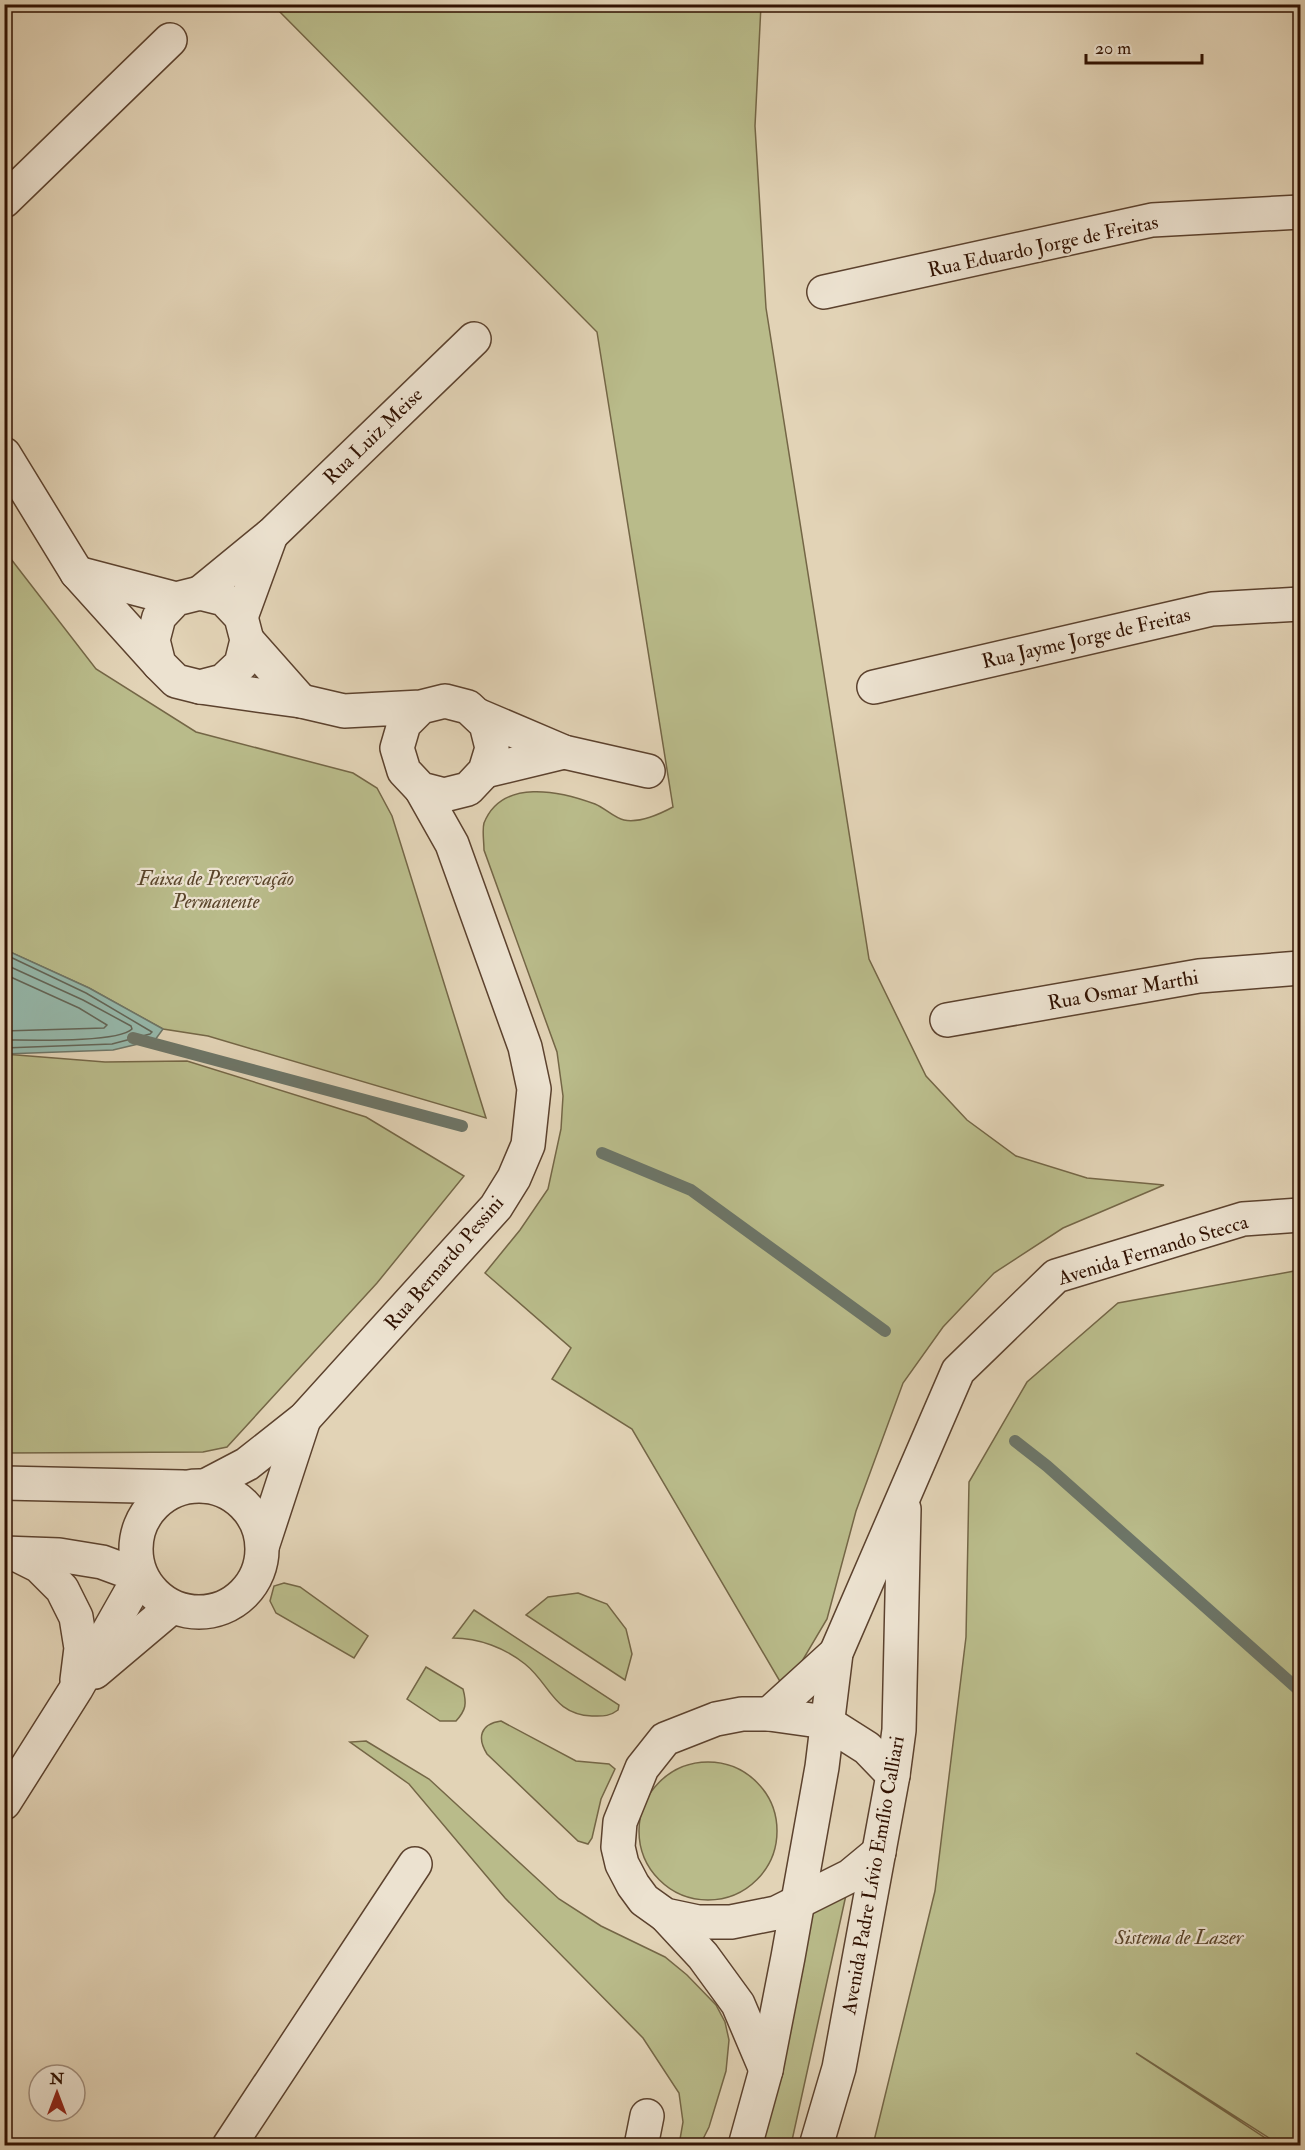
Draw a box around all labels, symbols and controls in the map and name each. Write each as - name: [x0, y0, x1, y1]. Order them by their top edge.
- scale bar: [1086, 27, 1202, 65]
- text: 20 m: [1095, 37, 1131, 60]
- street label: Rua Eduardo Jorge de Freitas: [926, 209, 1161, 283]
- street label: Rua Luiz Meise: [318, 382, 428, 490]
- street label: Rua Jayme Jorge de Freitas: [979, 602, 1193, 674]
- park label: Faixa de Preservação Permanente: [137, 866, 294, 914]
- street label: Rua Osmar Marthi: [1046, 964, 1200, 1016]
- street label: Rua Bernardo Pessini: [379, 1191, 509, 1335]
- street label: Avenida Fernando Stecca: [1054, 1209, 1252, 1291]
- street label: Avenida Padre Lívio Emílio Calliari: [836, 1734, 910, 2017]
- park label: Sistema de Lazer: [1114, 1925, 1245, 1950]
- north arrow: [27, 2063, 87, 2123]
- text: N: [49, 2069, 65, 2089]

